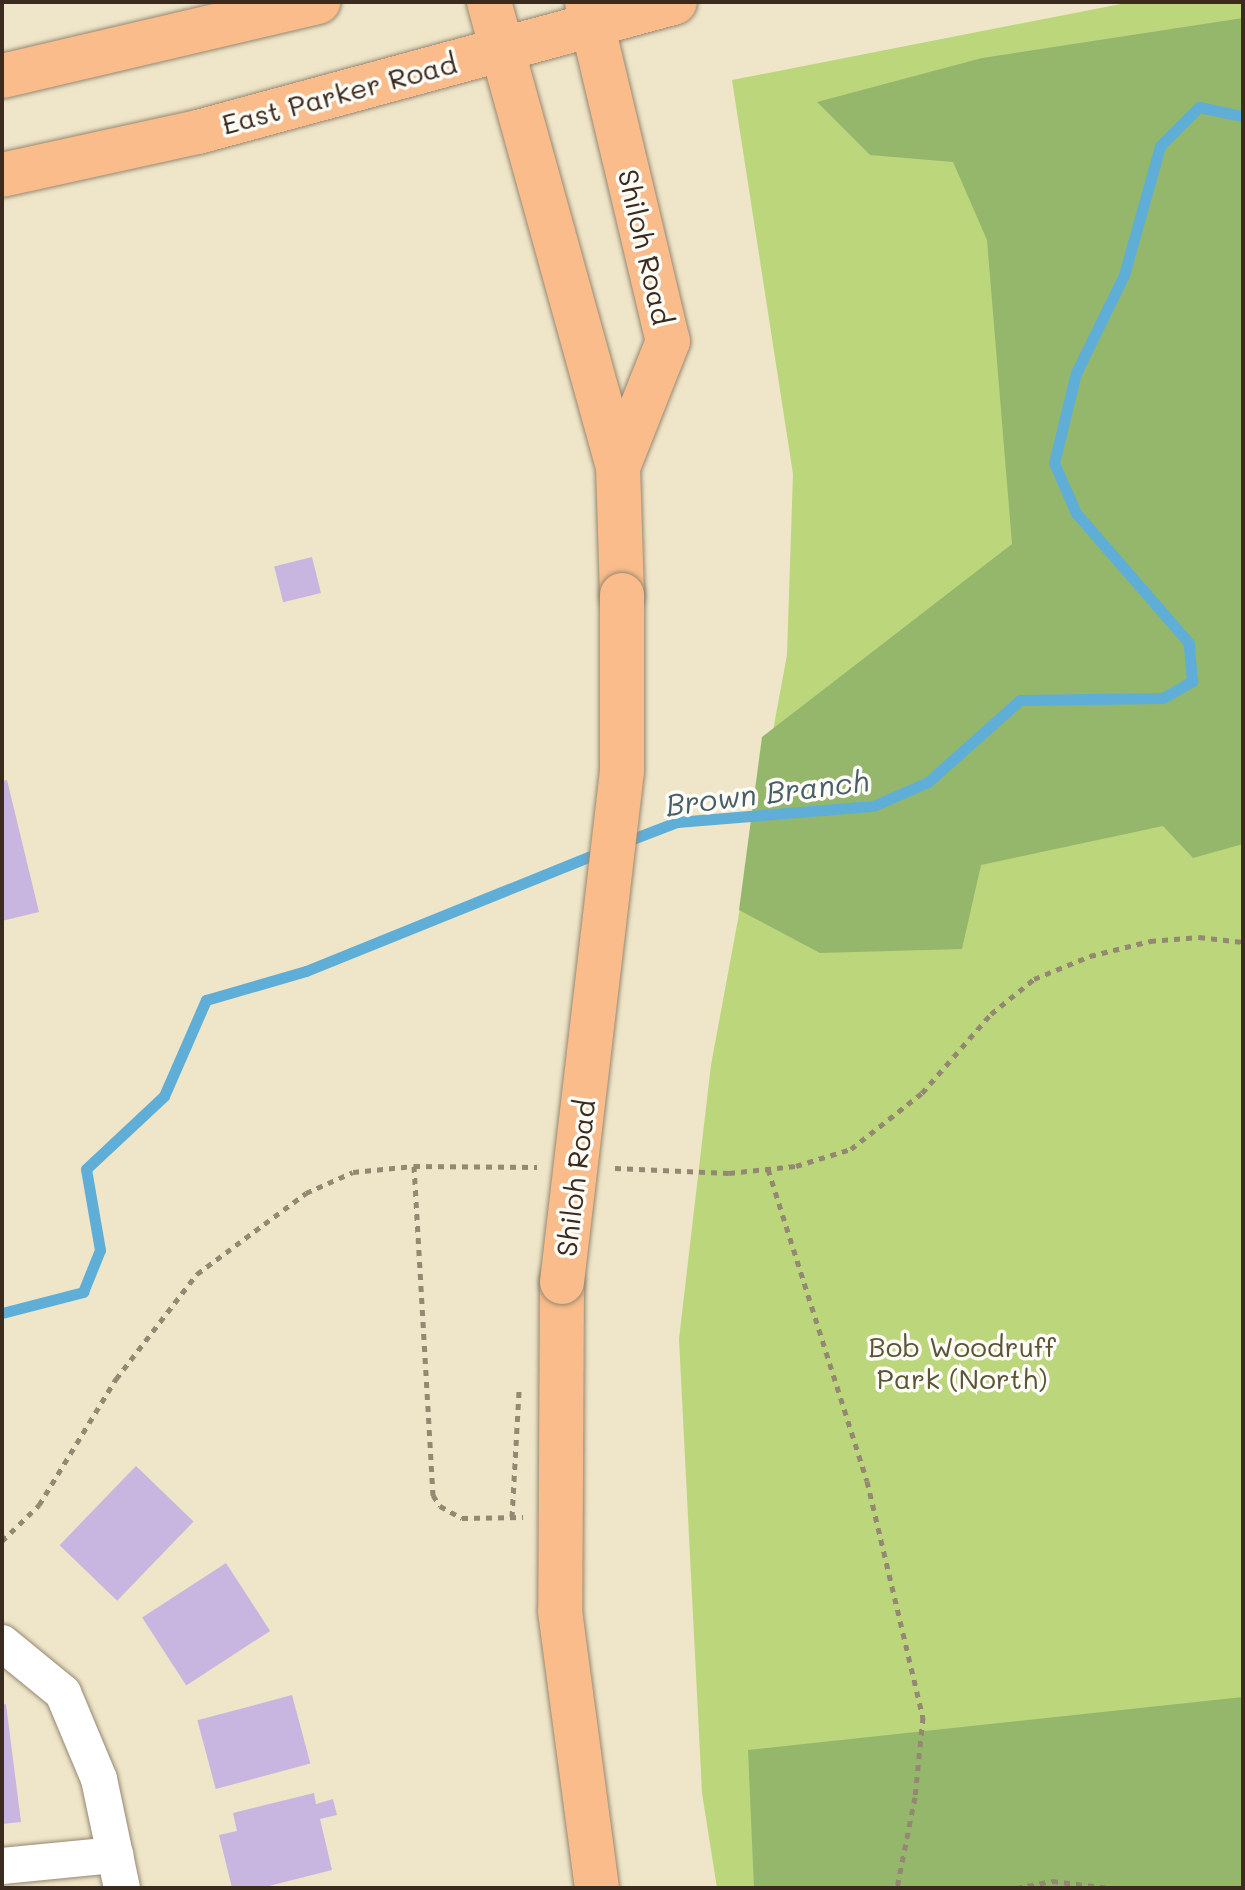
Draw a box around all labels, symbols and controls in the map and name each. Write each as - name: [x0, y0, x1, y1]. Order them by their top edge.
- street label: East Parker Road: [218, 45, 460, 141]
- street label: Shiloh Road: [612, 166, 680, 328]
- water label: Brown Branch: [663, 762, 871, 822]
- street label: Shiloh Road: [549, 1097, 601, 1259]
- park label: Bob Woodruff Park (North): [868, 1329, 1056, 1395]

